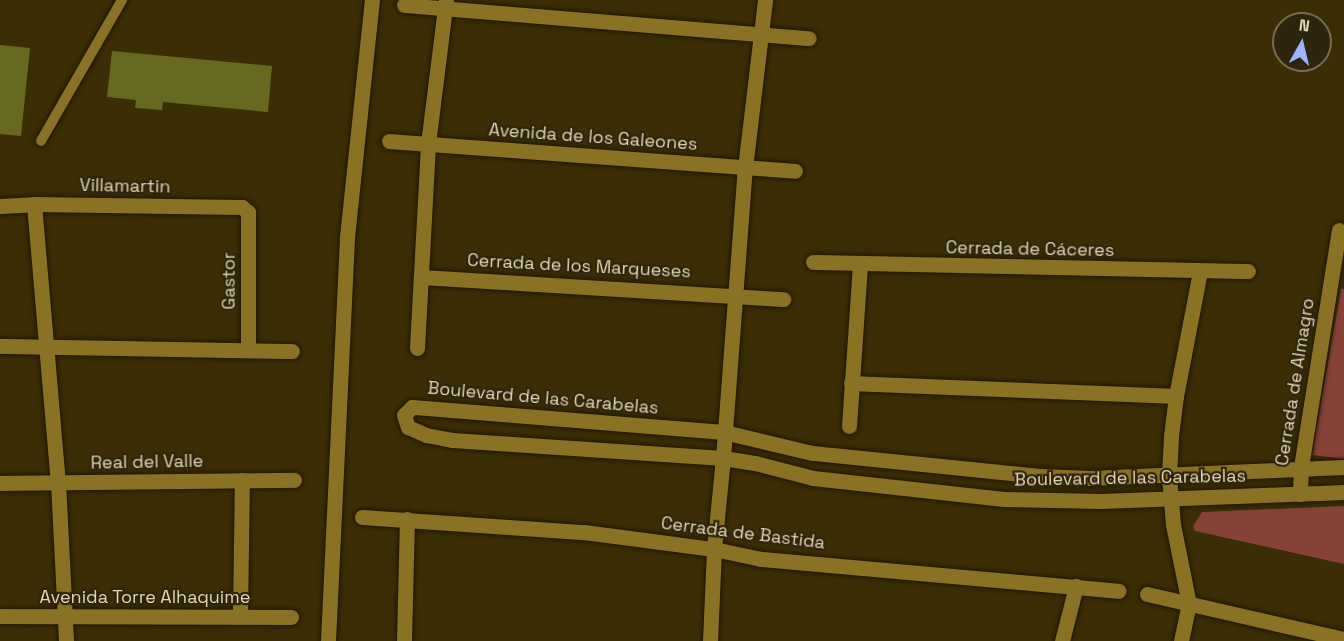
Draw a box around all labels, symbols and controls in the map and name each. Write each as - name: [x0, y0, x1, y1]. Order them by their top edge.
- north arrow: [1272, 12, 1332, 72]
- text: N: [1298, 15, 1311, 37]
- street label: Avenida de los Galeones: [488, 119, 698, 155]
- street label: Villamartin: [79, 174, 171, 198]
- street label: Cerrada de Cáceres: [945, 237, 1115, 261]
- street label: Cerrada de los Marqueses: [467, 249, 691, 283]
- street label: Gastor: [218, 252, 240, 310]
- street label: Cerrada de Almagro: [1271, 297, 1319, 467]
- street label: Boulevard de las Carabelas: [426, 377, 660, 419]
- street label: Real del Valle: [90, 450, 204, 474]
- street label: Boulevard de las Carabelas: [1014, 465, 1246, 491]
- street label: Cerrada de Bastida: [660, 512, 826, 554]
- street label: Avenida Torre Alhaquime: [39, 586, 251, 608]

